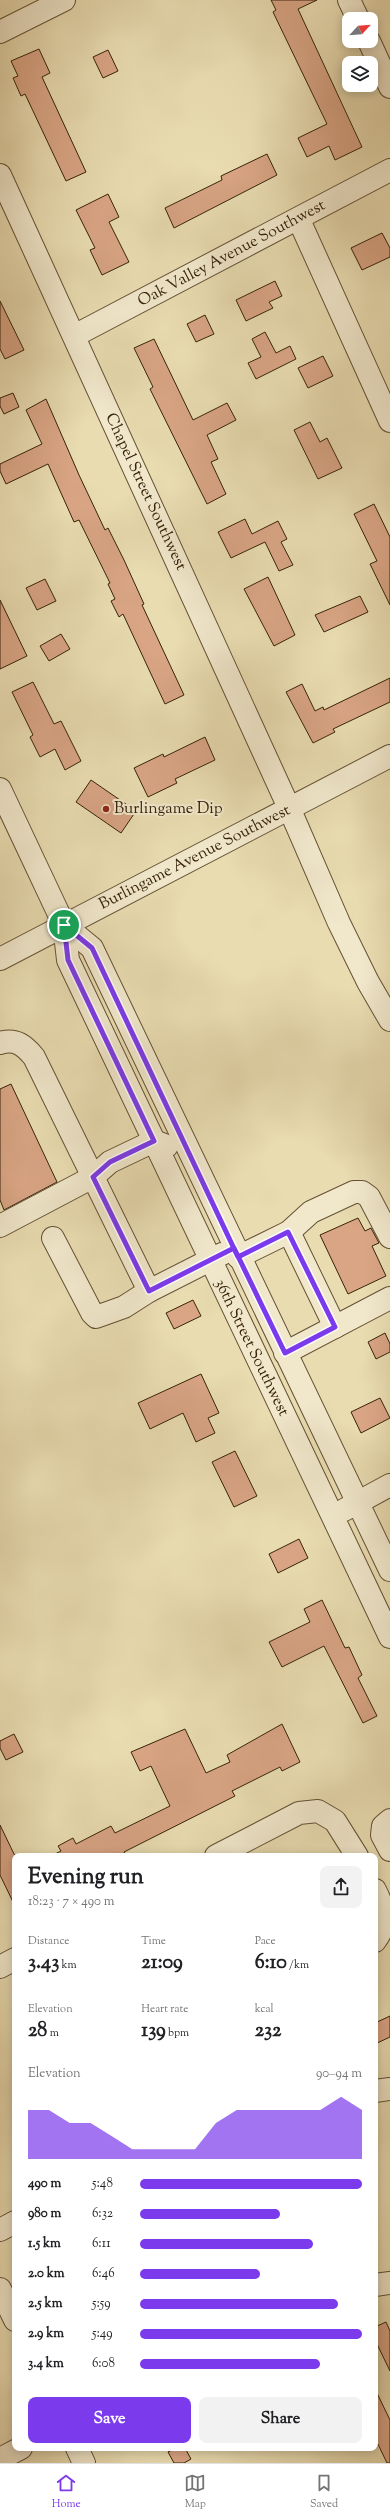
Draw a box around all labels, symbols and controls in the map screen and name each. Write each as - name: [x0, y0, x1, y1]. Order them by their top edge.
- north arrow: [342, 12, 378, 48]
- map controls: [342, 12, 378, 92]
- button: layers: [342, 56, 378, 92]
- street label: Oak Valley Avenue Southwest: [134, 194, 330, 313]
- street label: Chapel Street Southwest: [98, 410, 192, 575]
- place label: Burlingame Dip: [114, 798, 223, 821]
- street label: Burlingame Avenue Southwest: [95, 799, 295, 916]
- marker: Burlingame Dip: [101, 804, 111, 814]
- pin: [47, 908, 81, 942]
- icon: arrive: [53, 914, 75, 936]
- street label: 36th Street Southwest: [208, 1275, 294, 1421]
- text: Evening run: [28, 1862, 144, 1894]
- button: share: [320, 1866, 362, 1908]
- text: 18:23 · 7 × 490 m: [28, 1893, 115, 1911]
- text: Distance: [28, 1933, 69, 1949]
- text: Time: [141, 1933, 166, 1949]
- text: Pace: [255, 1933, 276, 1949]
- text: 3.43: [28, 1949, 59, 1978]
- text: 21:09: [141, 1949, 183, 1978]
- text: 6:10: [255, 1949, 287, 1978]
- text: km: [59, 1957, 77, 1973]
- text: /km: [287, 1957, 309, 1973]
- text: Elevation: [28, 2001, 73, 2017]
- text: Heart rate: [141, 2001, 188, 2017]
- text: kcal: [255, 2001, 274, 2017]
- text: 28: [28, 2017, 47, 2046]
- text: 139: [141, 2017, 166, 2046]
- text: 232: [255, 2017, 281, 2046]
- text: m: [47, 2025, 59, 2041]
- text: bpm: [166, 2025, 189, 2041]
- text: Elevation: [28, 2065, 81, 2083]
- text: 90–94 m: [316, 2065, 362, 2083]
- text: 490 m: [28, 2175, 61, 2193]
- text: 5:48: [92, 2175, 113, 2193]
- text: 980 m: [28, 2205, 61, 2223]
- text: 6:32: [92, 2205, 113, 2223]
- text: 1.5 km: [28, 2235, 61, 2253]
- text: 6:11: [92, 2235, 111, 2253]
- text: 2.0 km: [28, 2265, 65, 2283]
- text: 6:46: [92, 2265, 115, 2283]
- text: 2.5 km: [28, 2295, 62, 2313]
- text: 5:59: [92, 2295, 111, 2313]
- text: 2.9 km: [28, 2325, 64, 2343]
- text: 5:49: [92, 2325, 113, 2343]
- text: 3.4 km: [28, 2355, 64, 2373]
- text: 6:08: [92, 2355, 115, 2373]
- button: Save: [28, 2397, 191, 2443]
- button: Share: [199, 2397, 362, 2443]
- tab: Home: [52, 2472, 81, 2512]
- tab: Map: [184, 2472, 206, 2512]
- tab: Saved: [310, 2472, 338, 2512]

